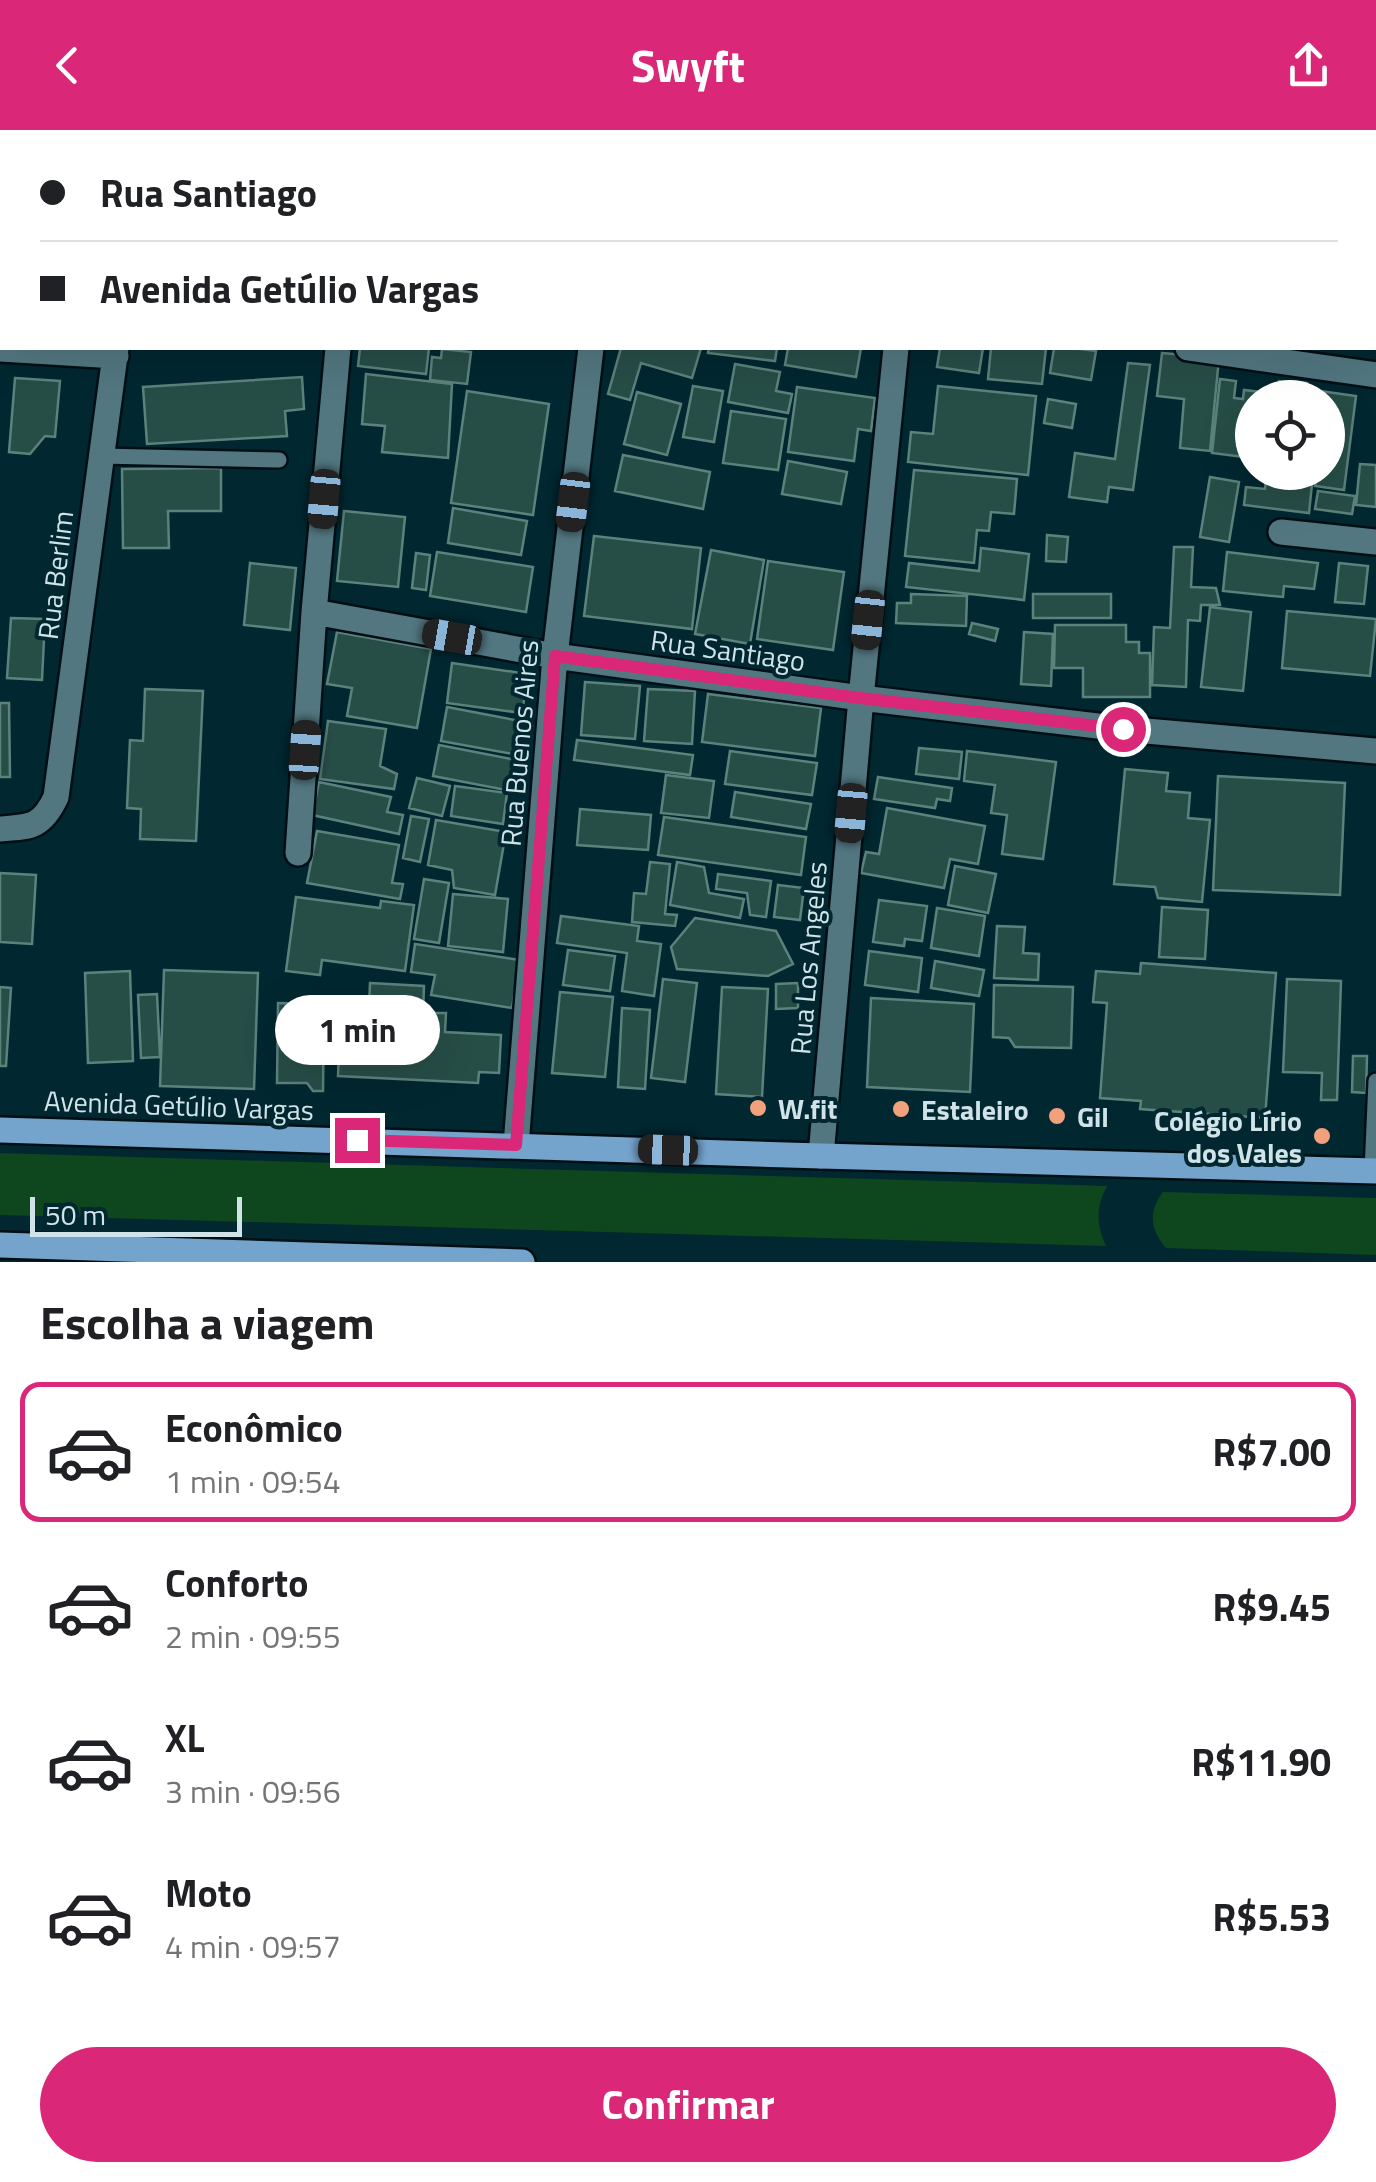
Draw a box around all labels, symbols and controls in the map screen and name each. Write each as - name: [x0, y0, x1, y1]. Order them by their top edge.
- text: Swyft: [631, 31, 745, 99]
- icon: back: [40, 38, 95, 93]
- icon: share: [1281, 38, 1336, 93]
- text: Rua Santiago: [100, 164, 317, 222]
- text: Avenida Getúlio Vargas: [100, 260, 479, 318]
- map controls: [1235, 380, 1345, 490]
- button: locate: [1235, 380, 1345, 490]
- car: [306, 468, 342, 530]
- car: [554, 470, 592, 534]
- street label: Rua Berlim: [26, 508, 84, 642]
- car: [850, 589, 886, 651]
- car: [420, 617, 484, 657]
- street label: Rua Santiago: [648, 618, 808, 682]
- street label: Rua Buenos Aires: [489, 638, 549, 848]
- route start: [1101, 707, 1146, 752]
- car: [288, 719, 322, 781]
- car: [833, 782, 869, 844]
- street label: Rua Los Angeles: [778, 860, 838, 1056]
- callout: 1 min: [274, 995, 440, 1065]
- text: 1 min: [319, 1006, 396, 1054]
- street label: Avenida Getúlio Vargas: [43, 1079, 315, 1131]
- place label: W.fit: [778, 1087, 838, 1130]
- place label: Estaleiro: [921, 1088, 1029, 1131]
- place label: Gil: [1077, 1095, 1109, 1138]
- marker: W.fit: [747, 1097, 769, 1119]
- marker: Estaleiro: [890, 1098, 912, 1120]
- place label: Colégio Lírio dos Vales: [1154, 1099, 1302, 1174]
- marker: Gil: [1046, 1105, 1068, 1127]
- route end: [335, 1118, 380, 1163]
- marker: Colégio Lírio dos Vales: [1311, 1125, 1333, 1147]
- car: [637, 1134, 699, 1166]
- scale bar: [30, 1192, 242, 1236]
- text: 50 m: [45, 1193, 106, 1236]
- text: Escolha a viagem: [40, 1288, 375, 1356]
- text: Econômico: [165, 1399, 343, 1457]
- icon: car: [45, 1407, 135, 1497]
- text: R$7.00: [1213, 1423, 1331, 1481]
- text: 1 min · 09:54: [165, 1457, 341, 1505]
- text: Conforto: [165, 1554, 308, 1612]
- icon: car: [45, 1562, 135, 1652]
- text: R$9.45: [1213, 1578, 1331, 1636]
- text: 2 min · 09:55: [165, 1612, 341, 1660]
- text: XL: [165, 1709, 205, 1767]
- icon: car: [45, 1717, 135, 1807]
- text: R$11.90: [1191, 1733, 1331, 1791]
- text: 3 min · 09:56: [165, 1767, 341, 1815]
- text: Moto: [165, 1864, 252, 1922]
- icon: car: [45, 1872, 135, 1962]
- text: R$5.53: [1213, 1888, 1331, 1946]
- text: 4 min · 09:57: [165, 1922, 341, 1970]
- button: Confirmar: [40, 2047, 1336, 2162]

